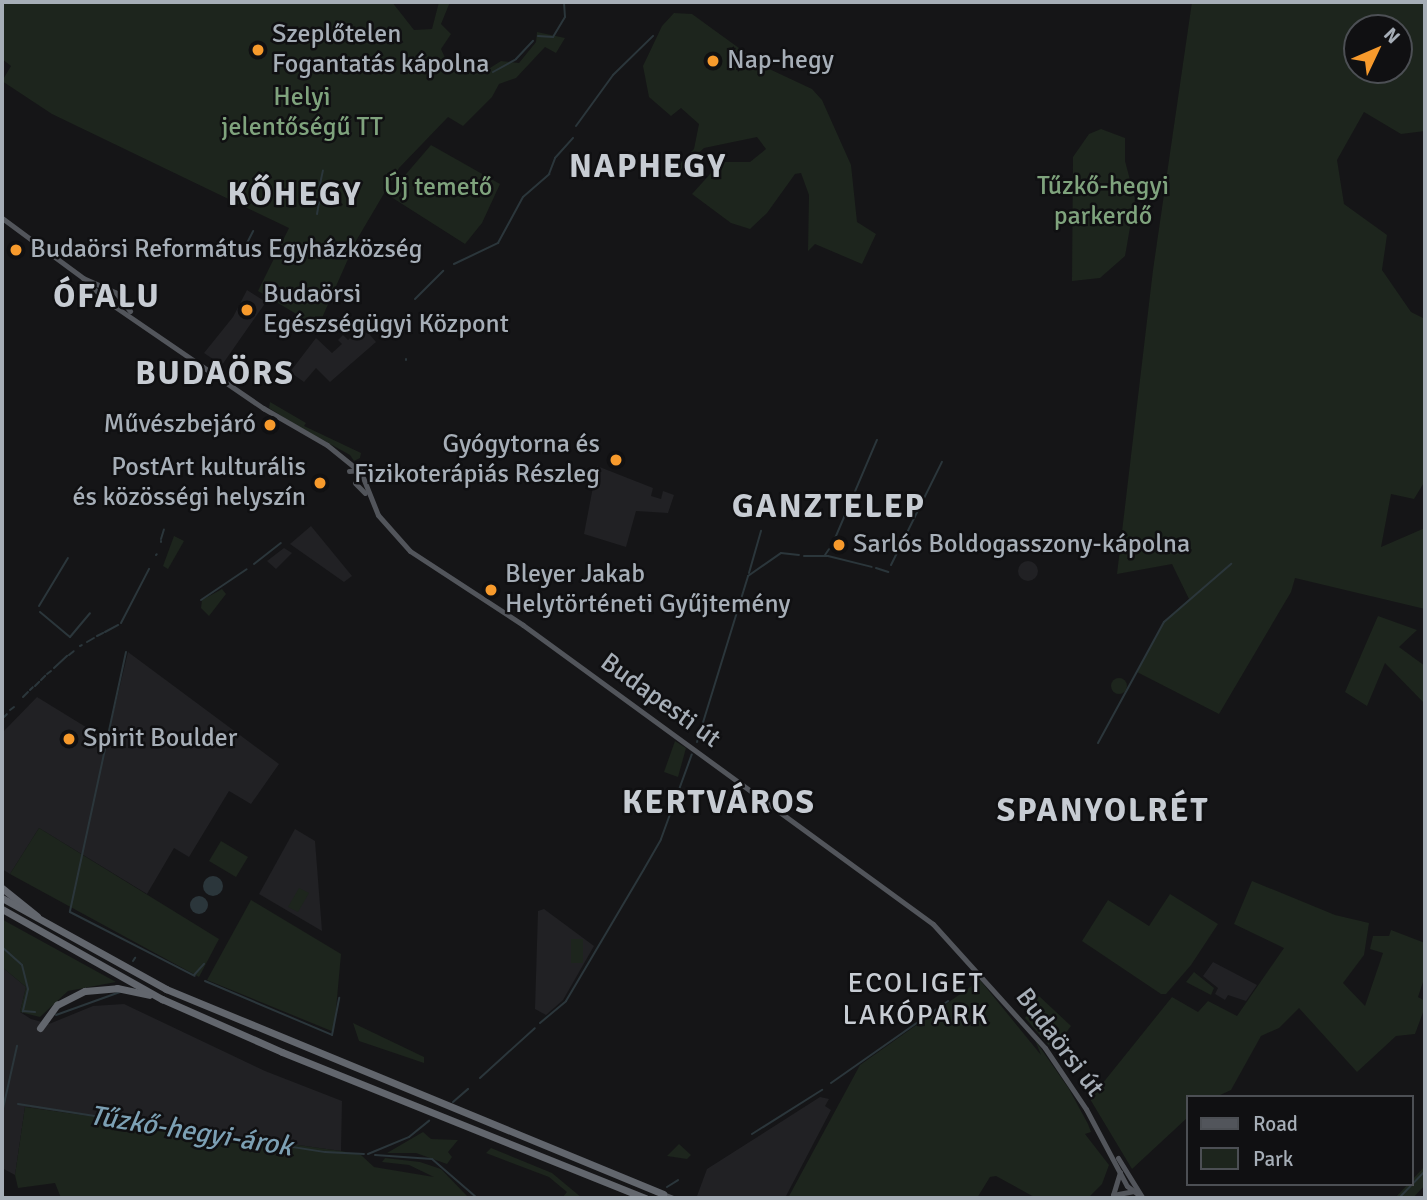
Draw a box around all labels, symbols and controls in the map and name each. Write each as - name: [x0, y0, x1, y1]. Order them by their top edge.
- north arrow: [1343, 14, 1413, 84]
- place label: Szeplőtelen Fogantatás kápolna: [272, 19, 489, 80]
- text: N: [1378, 23, 1405, 49]
- marker: Szeplőtelen Fogantatás kápolna: [250, 42, 266, 58]
- place label: Nap-hegy: [727, 45, 834, 77]
- marker: Nap-hegy: [705, 53, 721, 69]
- park label: Helyi jelentőségű TT: [221, 82, 383, 144]
- district label: NAPHEGY: [570, 147, 726, 187]
- park label: Tűzkő-hegyi parkerdő: [1037, 171, 1169, 232]
- park label: Új temető: [384, 172, 492, 204]
- district label: KŐHEGY: [228, 175, 362, 215]
- place label: Budaörsi Református Egyházközség: [30, 234, 423, 266]
- marker: Budaörsi Református Egyházközség: [8, 242, 24, 258]
- district label: ÓFALU: [54, 277, 160, 317]
- place label: Budaörsi Egészségügyi Központ: [263, 279, 509, 340]
- marker: Budaörsi Egészségügyi Központ: [237, 300, 257, 320]
- district label: BUDAÖRS: [136, 354, 294, 394]
- place label: Művészbejáró: [104, 409, 256, 441]
- marker: Művészbejáró: [262, 417, 278, 433]
- place label: Gyógytorna és Fizikoterápiás Részleg: [354, 429, 600, 490]
- marker: Gyógytorna és Fizikoterápiás Részleg: [606, 450, 626, 470]
- place label: PostArt kulturális és közösségi helyszín: [72, 452, 306, 514]
- marker: PostArt kulturális és közösségi helyszín: [312, 475, 328, 491]
- district label: GANZTELEP: [733, 487, 925, 527]
- place label: Sarlós Boldogasszony-kápolna: [853, 529, 1190, 561]
- marker: Sarlós Boldogasszony-kápolna: [831, 537, 847, 553]
- place label: Bleyer Jakab Helytörténeti Gyűjtemény: [505, 559, 790, 620]
- marker: Bleyer Jakab Helytörténeti Gyűjtemény: [483, 582, 499, 598]
- street label: Budapesti út: [594, 647, 726, 755]
- place label: Spirit Boulder: [83, 723, 237, 755]
- marker: Spirit Boulder: [61, 731, 77, 747]
- district label: KERTVÁROS: [623, 783, 815, 823]
- district label: SPANYOLRÉT: [998, 791, 1208, 831]
- district label: ECOLIGET LAKÓPARK: [843, 966, 989, 1032]
- street label: Budaörsi út: [1008, 983, 1110, 1103]
- legend: [1186, 1095, 1413, 1186]
- water label: Tűzkő-hegyi-árok: [87, 1098, 295, 1164]
- text: Road: [1253, 1111, 1298, 1137]
- text: Park: [1253, 1146, 1293, 1172]

